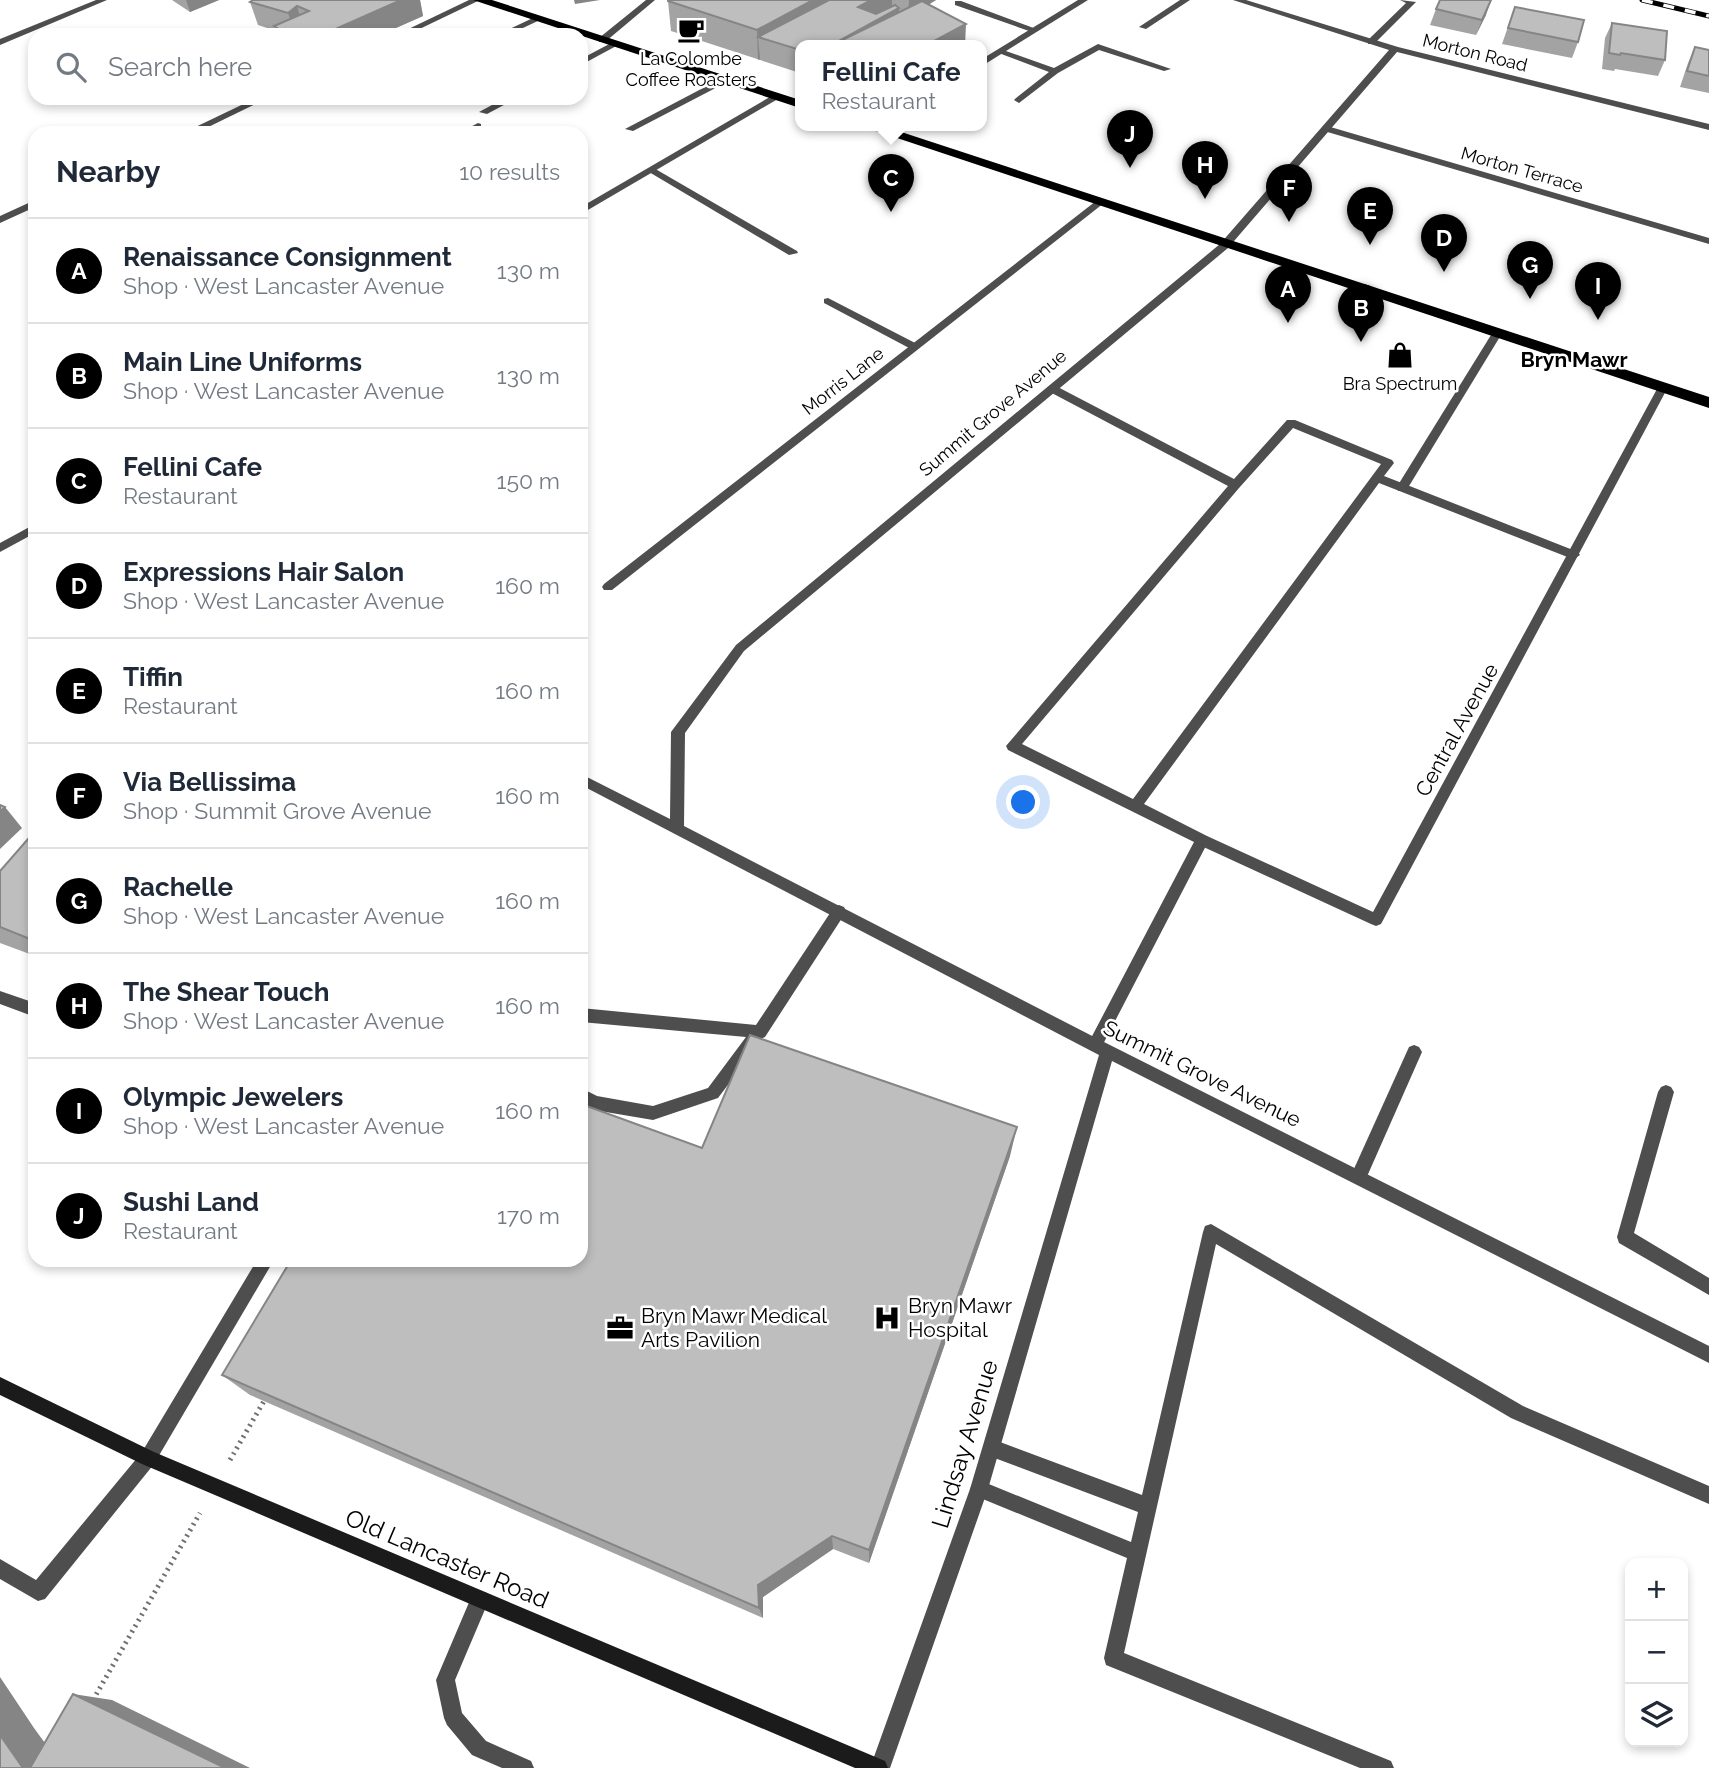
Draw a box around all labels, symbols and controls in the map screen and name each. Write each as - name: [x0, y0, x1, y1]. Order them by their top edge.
- cafe icon: La Colombe Coffee Roasters: [676, 15, 706, 45]
- search box: [28, 28, 588, 105]
- street label: Morton Road: [1420, 29, 1530, 76]
- popup: [795, 40, 987, 131]
- icon: search: [52, 48, 90, 86]
- place label: La Colombe Coffee Roasters: [626, 48, 757, 90]
- text: Search here: [108, 52, 252, 82]
- text: Fellini Cafe: [821, 57, 961, 87]
- text: Restaurant: [821, 87, 936, 114]
- pin: J: [1107, 110, 1153, 168]
- pin: H: [1182, 141, 1228, 199]
- street label: Morton Terrace: [1459, 142, 1586, 197]
- text: Nearby: [56, 154, 160, 189]
- pin: C: [868, 154, 914, 212]
- text: 10 results: [459, 158, 560, 185]
- pin: F: [1266, 164, 1312, 222]
- pin: E: [1347, 187, 1393, 245]
- pin: D: [1421, 214, 1467, 272]
- pin: G: [1507, 241, 1553, 299]
- text: Renaissance Consignment: [123, 242, 452, 272]
- text: A: [71, 257, 87, 284]
- text: 130 m: [497, 257, 560, 284]
- pin: I: [1575, 262, 1621, 320]
- pin: A: [1265, 265, 1311, 323]
- text: Shop · West Lancaster Avenue: [123, 272, 444, 299]
- pin: B: [1338, 284, 1384, 342]
- shop icon: Bra Spectrum: [1385, 340, 1415, 370]
- street label: Morris Lane: [798, 342, 888, 419]
- street label: Summit Grove Avenue: [915, 345, 1071, 480]
- text: Main Line Uniforms: [123, 347, 362, 377]
- district label: Bryn Mawr: [1520, 347, 1628, 372]
- text: B: [71, 362, 87, 389]
- text: 130 m: [497, 362, 560, 389]
- place label: Bra Spectrum: [1343, 373, 1457, 394]
- text: Shop · West Lancaster Avenue: [123, 377, 444, 404]
- text: Fellini Cafe: [123, 452, 262, 482]
- text: C: [71, 467, 87, 494]
- text: 150 m: [497, 467, 560, 494]
- text: Restaurant: [123, 482, 238, 509]
- text: Expressions Hair Salon: [123, 557, 404, 587]
- text: D: [71, 572, 87, 599]
- text: 160 m: [495, 572, 560, 599]
- text: Shop · West Lancaster Avenue: [123, 587, 444, 614]
- street label: Central Avenue: [1410, 659, 1503, 801]
- text: Tiffin: [123, 662, 183, 692]
- text: E: [72, 677, 86, 704]
- text: 160 m: [495, 677, 560, 704]
- text: Restaurant: [123, 692, 238, 719]
- text: Via Bellissima: [123, 767, 296, 797]
- text: F: [72, 782, 86, 809]
- text: 160 m: [495, 782, 560, 809]
- your location: [1006, 785, 1040, 819]
- text: Shop · Summit Grove Avenue: [123, 797, 431, 824]
- text: Rachelle: [123, 872, 233, 902]
- text: G: [71, 887, 87, 914]
- text: 160 m: [495, 887, 560, 914]
- text: Shop · West Lancaster Avenue: [123, 902, 444, 929]
- text: The Shear Touch: [123, 977, 329, 1007]
- text: H: [70, 992, 88, 1019]
- text: 160 m: [495, 992, 560, 1019]
- text: Shop · West Lancaster Avenue: [123, 1007, 444, 1034]
- street label: Summit Grove Avenue: [1099, 1015, 1305, 1132]
- text: Olympic Jewelers: [123, 1082, 343, 1112]
- text: I: [76, 1097, 82, 1124]
- text: 160 m: [495, 1097, 560, 1124]
- text: Shop · West Lancaster Avenue: [123, 1112, 444, 1139]
- text: Sushi Land: [123, 1187, 259, 1217]
- text: J: [73, 1202, 85, 1229]
- text: 170 m: [497, 1202, 560, 1229]
- text: Restaurant: [123, 1217, 238, 1244]
- place label: Bryn Mawr Hospital: [908, 1293, 1013, 1342]
- place label: Bryn Mawr Medical Arts Pavilion: [641, 1303, 827, 1352]
- hospital icon: Bryn Mawr Hospital: [872, 1303, 902, 1333]
- office icon: Bryn Mawr Medical Arts Pavilion: [605, 1313, 635, 1343]
- street label: Lindsay Avenue: [925, 1356, 1004, 1531]
- street label: Old Lancaster Road: [341, 1503, 553, 1614]
- map controls: [1625, 1558, 1688, 1747]
- button: +: [1625, 1558, 1688, 1621]
- button: −: [1625, 1621, 1688, 1684]
- button: layers: [1625, 1684, 1688, 1747]

